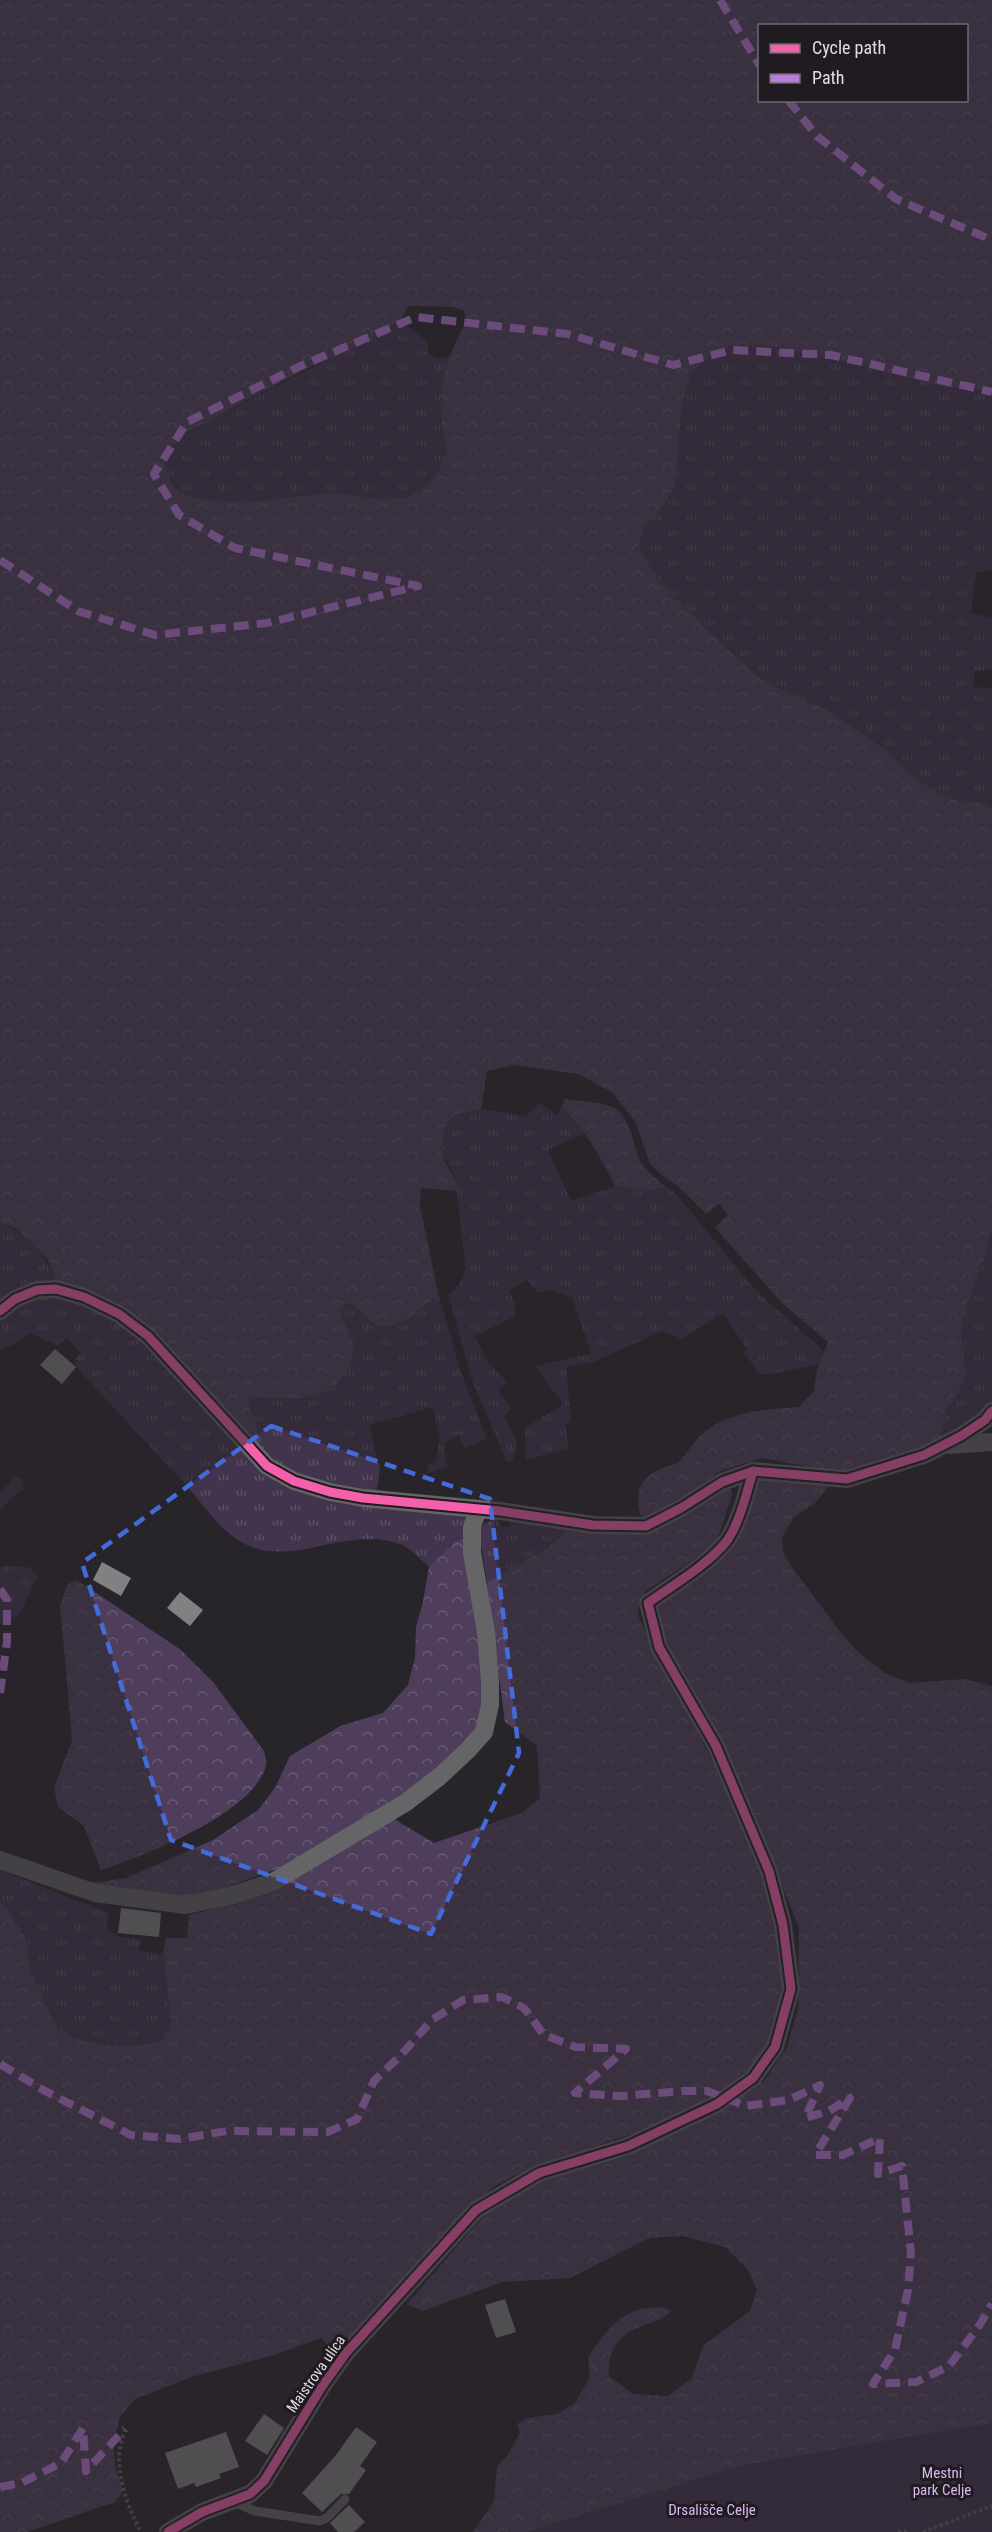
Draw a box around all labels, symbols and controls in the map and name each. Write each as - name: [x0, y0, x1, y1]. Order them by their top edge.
- legend: [758, 24, 968, 102]
- text: Cycle path: [812, 37, 886, 58]
- text: Path: [812, 67, 845, 88]
- street label: Maistrova ulica: [283, 2332, 349, 2416]
- park label: Mestni park Celje: [913, 2464, 971, 2499]
- park label: Drsališče Celje: [668, 2501, 756, 2519]

